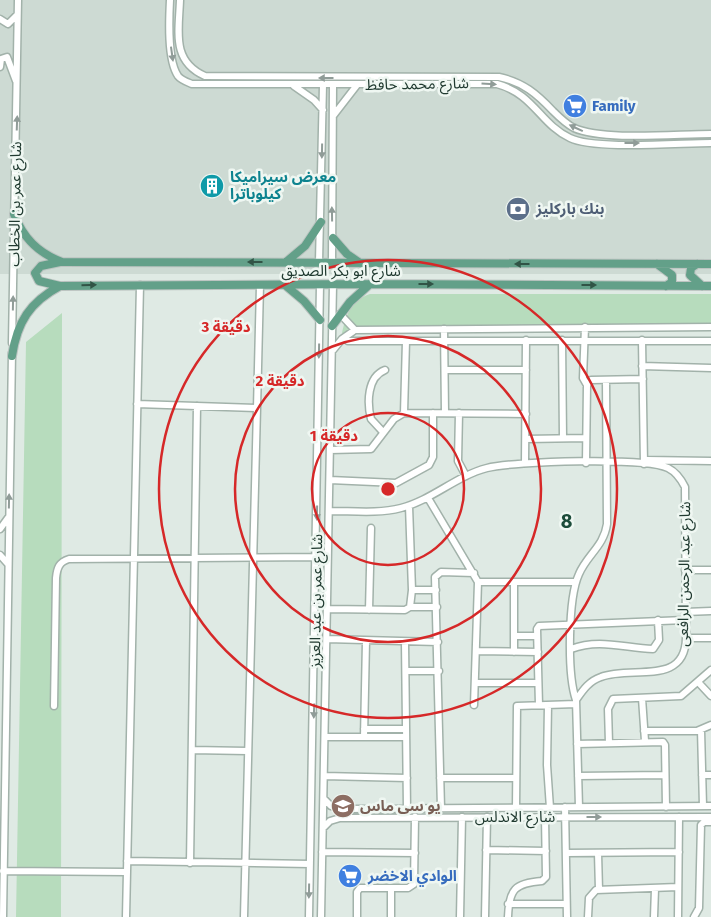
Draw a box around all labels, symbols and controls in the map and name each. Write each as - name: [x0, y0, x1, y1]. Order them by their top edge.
- one-way arrow: [168, 46, 176, 62]
- one-way arrow: [317, 74, 333, 82]
- street label: شارع محمد حافظ: [365, 74, 469, 97]
- one-way arrow: [482, 80, 498, 88]
- supermarket icon: Family: [562, 93, 588, 119]
- place label: Family: [592, 97, 636, 115]
- one-way arrow: [13, 115, 21, 131]
- one-way arrow: [569, 123, 583, 131]
- one-way arrow: [624, 139, 640, 147]
- street label: شارع عمر بن الخطاب: [5, 141, 28, 267]
- one-way arrow: [318, 144, 326, 160]
- place label: معرض سيراميكا كيلوباترا: [230, 168, 336, 203]
- building icon: معرض سيراميكا كيلوباترا: [199, 173, 225, 199]
- bank icon: بنك باركليز: [505, 196, 531, 222]
- place label: بنك باركليز: [535, 200, 605, 218]
- one-way arrow: [328, 205, 336, 221]
- one-way arrow: [247, 258, 263, 266]
- one-way arrow: [514, 260, 530, 268]
- street label: شارع ابو بكر الصديق: [281, 262, 401, 283]
- one-way arrow: [419, 280, 435, 288]
- one-way arrow: [81, 281, 97, 289]
- one-way arrow: [581, 282, 597, 290]
- one-way arrow: [9, 295, 17, 311]
- text: 3 دقيقة: [200, 318, 251, 336]
- one-way arrow: [315, 343, 323, 359]
- text: 2 دقيقة: [255, 372, 305, 390]
- text: 1 دقيقة: [310, 427, 358, 445]
- centre of rings: [379, 480, 397, 498]
- one-way arrow: [5, 493, 13, 509]
- street label: شارع عبد الرحمن الرافعى: [674, 501, 697, 647]
- one-way arrow: [313, 506, 321, 522]
- district label: 8: [561, 509, 573, 533]
- street label: شارع عمر بن عبد العزيز: [306, 534, 329, 669]
- one-way arrow: [309, 703, 317, 719]
- school or university icon: يو سى ماس: [330, 793, 356, 819]
- place label: يو سى ماس: [360, 797, 441, 815]
- street label: شارع الاندلس: [475, 808, 555, 829]
- one-way arrow: [587, 813, 603, 821]
- supermarket icon: الوادي الاخضر: [337, 863, 363, 889]
- place label: الوادي الاخضر: [367, 867, 457, 887]
- one-way arrow: [305, 883, 313, 899]

